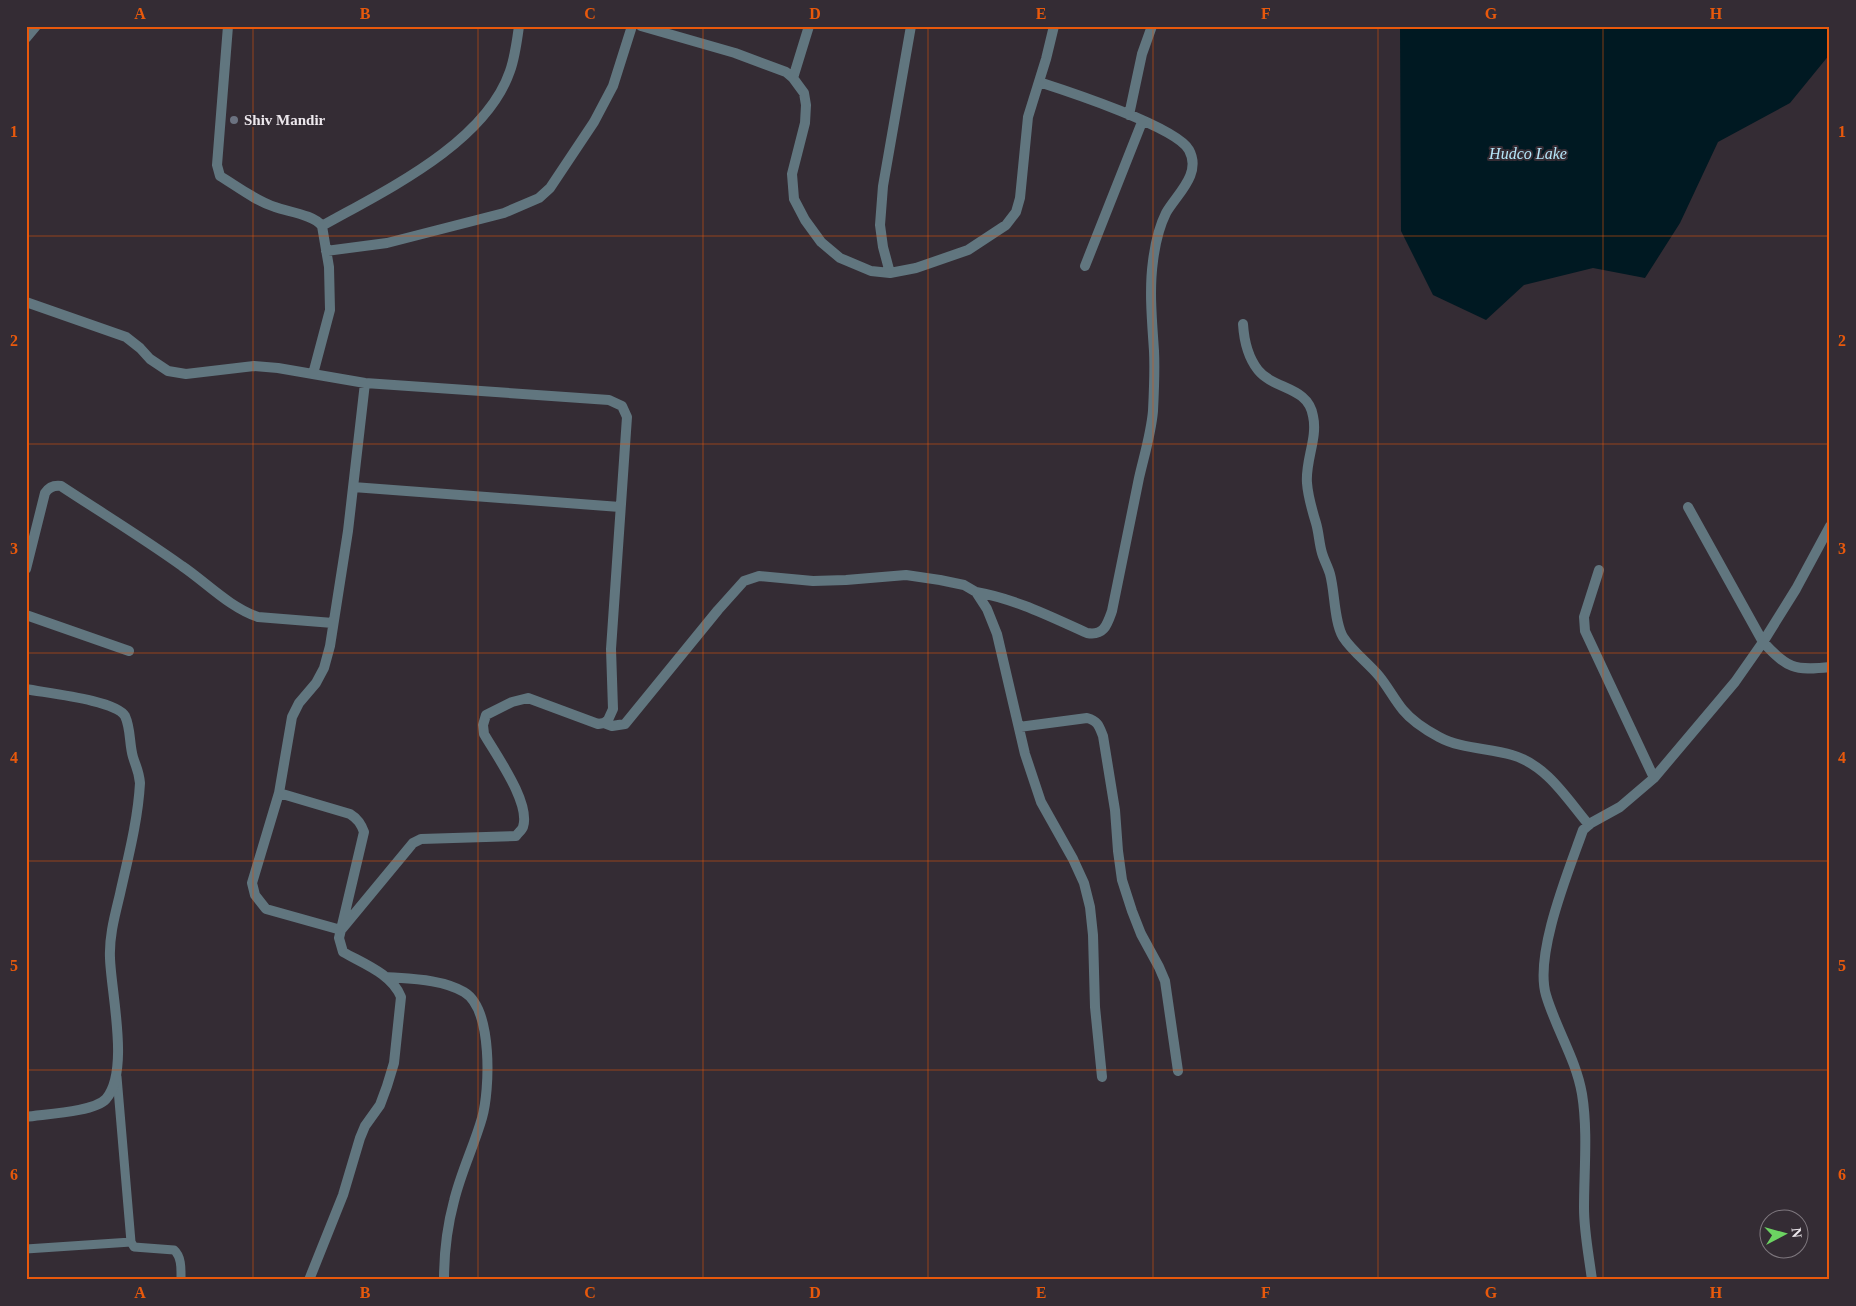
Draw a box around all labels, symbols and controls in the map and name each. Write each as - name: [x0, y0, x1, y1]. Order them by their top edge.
- text: A: [134, 5, 146, 22]
- text: B: [360, 5, 371, 22]
- text: C: [584, 5, 596, 22]
- text: D: [809, 5, 821, 22]
- text: E: [1036, 5, 1046, 22]
- text: F: [1261, 5, 1271, 22]
- text: G: [1485, 5, 1498, 22]
- text: H: [1710, 5, 1723, 22]
- place label: Shiv Mandir: [244, 112, 326, 128]
- marker: Shiv Mandir: [228, 114, 240, 126]
- text: 1: [10, 123, 18, 140]
- text: 1: [1838, 123, 1846, 140]
- water label: Hudco Lake: [1488, 145, 1567, 162]
- text: 2: [10, 332, 18, 349]
- text: 2: [1838, 332, 1846, 349]
- text: 3: [10, 540, 18, 557]
- text: 3: [1838, 540, 1846, 557]
- text: 4: [10, 749, 18, 766]
- text: 4: [1838, 749, 1846, 766]
- text: 5: [10, 957, 18, 974]
- text: 5: [1838, 957, 1846, 974]
- text: 6: [10, 1166, 18, 1183]
- text: 6: [1838, 1166, 1846, 1183]
- north arrow: [1758, 1208, 1808, 1258]
- text: N: [1788, 1227, 1804, 1239]
- text: A: [134, 1284, 146, 1301]
- text: B: [360, 1284, 371, 1301]
- text: C: [584, 1284, 596, 1301]
- text: D: [809, 1284, 821, 1301]
- text: E: [1036, 1284, 1046, 1301]
- text: F: [1261, 1284, 1271, 1301]
- text: G: [1485, 1284, 1498, 1301]
- text: H: [1710, 1284, 1723, 1301]

